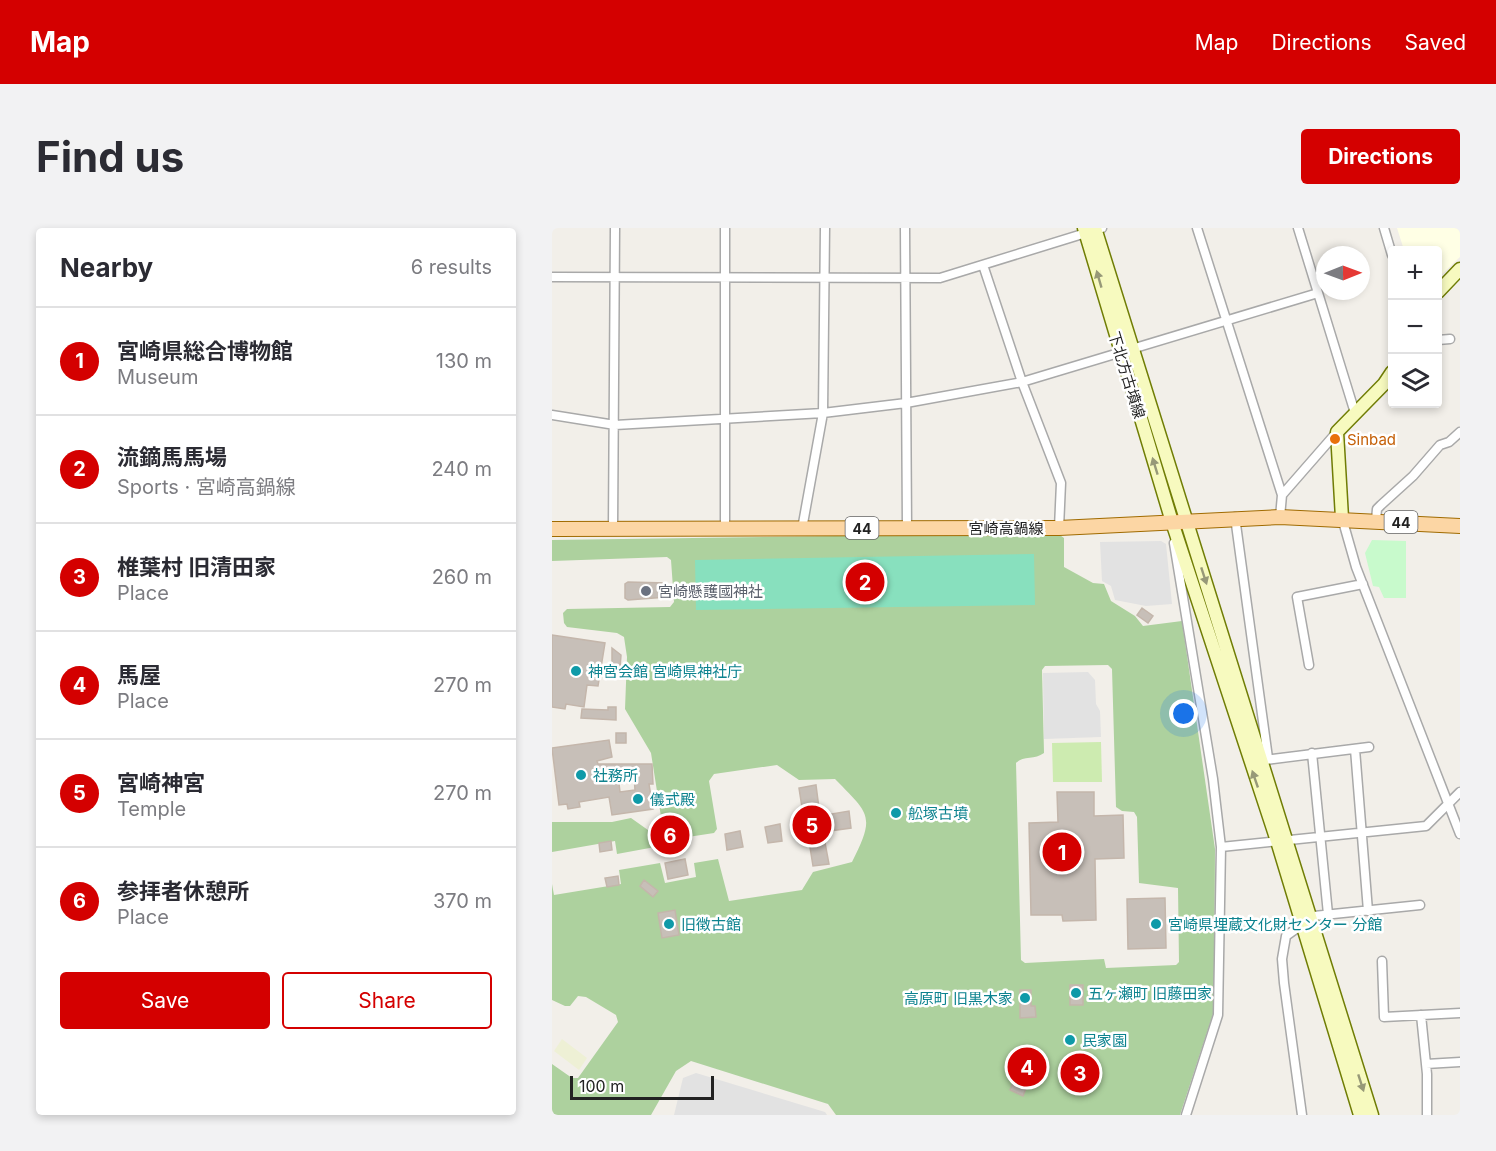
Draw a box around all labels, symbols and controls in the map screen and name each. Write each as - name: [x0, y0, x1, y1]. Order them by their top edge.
- text: Map: [30, 25, 90, 59]
- text: Map: [1195, 30, 1238, 55]
- text: Directions: [1271, 30, 1372, 55]
- text: Saved: [1405, 30, 1466, 55]
- button: Directions: [1301, 129, 1460, 184]
- text: Find us: [36, 131, 184, 182]
- north arrow: [1316, 246, 1370, 300]
- map controls: [1388, 246, 1442, 408]
- button: +: [1388, 246, 1442, 300]
- text: Nearby: [60, 252, 153, 283]
- text: 6 results: [411, 255, 492, 279]
- one-way arrow: [1094, 270, 1103, 288]
- button: −: [1388, 300, 1442, 354]
- street label: 下北方古墳線: [1105, 329, 1149, 421]
- text: 宮崎県総合博物館: [117, 338, 293, 364]
- text: 1: [75, 349, 84, 373]
- text: 130 m: [436, 349, 492, 373]
- button: layers: [1388, 354, 1442, 408]
- text: Museum: [117, 365, 198, 389]
- place label: Sinbad: [1347, 430, 1396, 449]
- marker: Sinbad: [1328, 432, 1342, 446]
- text: 流鏑馬馬場: [117, 444, 227, 470]
- text: 2: [73, 457, 86, 481]
- text: 240 m: [431, 457, 492, 481]
- one-way arrow: [1150, 457, 1159, 475]
- text: Sports · 宮崎高鍋線: [117, 475, 296, 499]
- road number: 44: [1384, 511, 1418, 533]
- road number: 44: [846, 517, 878, 539]
- street label: 宮崎高鍋線: [968, 519, 1044, 538]
- text: 椎葉村 旧清田家: [117, 554, 276, 580]
- pin: 2: [846, 560, 884, 604]
- text: 3: [73, 565, 86, 589]
- text: 260 m: [432, 565, 492, 589]
- one-way arrow: [1200, 567, 1209, 585]
- text: Place: [117, 581, 169, 605]
- place label: 宮崎懸護國神社: [658, 582, 763, 601]
- marker: 宮崎懸護國神社: [639, 584, 653, 598]
- text: 馬屋: [117, 662, 161, 688]
- place label: 神宮会館 宮崎県神社庁: [588, 662, 742, 681]
- marker: 神宮会館 宮崎県神社庁: [569, 664, 583, 678]
- text: 4: [73, 673, 86, 697]
- text: 270 m: [433, 673, 492, 697]
- text: Place: [117, 689, 169, 713]
- your location: [1169, 699, 1198, 728]
- place label: 社務所: [593, 766, 638, 785]
- marker: 社務所: [574, 768, 588, 782]
- one-way arrow: [1250, 769, 1260, 787]
- text: 宮崎神宮: [117, 770, 205, 796]
- text: 5: [73, 781, 86, 805]
- text: 270 m: [433, 781, 492, 805]
- place label: 儀式殿: [650, 790, 695, 809]
- marker: 儀式殿: [631, 792, 645, 806]
- text: Temple: [117, 797, 186, 821]
- pin: 5: [792, 802, 832, 848]
- place label: 舩塚古墳: [908, 804, 968, 823]
- marker: 舩塚古墳: [889, 806, 903, 820]
- pin: 6: [650, 812, 690, 858]
- pin: 1: [1042, 830, 1082, 874]
- text: 参拝者休憩所: [117, 878, 249, 904]
- text: 6: [73, 889, 86, 913]
- text: 370 m: [433, 889, 492, 913]
- text: Place: [117, 905, 169, 929]
- place label: 旧徴古館: [681, 915, 741, 934]
- place label: 宮崎県埋蔵文化財センター 分館: [1168, 915, 1382, 934]
- marker: 旧徴古館: [662, 917, 676, 931]
- marker: 宮崎県埋蔵文化財センター 分館: [1149, 917, 1163, 931]
- button: Save: [60, 972, 270, 1029]
- button: Share: [282, 972, 492, 1029]
- place label: 五ヶ瀬町 旧藤田家: [1088, 984, 1212, 1003]
- marker: 五ヶ瀬町 旧藤田家: [1069, 986, 1083, 1000]
- place label: 高原町 旧黒木家: [904, 989, 1013, 1008]
- marker: 高原町 旧黒木家: [1018, 991, 1032, 1005]
- place label: 民家園: [1082, 1031, 1127, 1050]
- marker: 民家園: [1063, 1033, 1077, 1047]
- pin: 4: [1008, 1044, 1046, 1090]
- pin: 3: [1060, 1050, 1100, 1096]
- scale bar: [570, 1073, 714, 1100]
- one-way arrow: [1357, 1074, 1367, 1092]
- text: 100 m: [579, 1076, 624, 1096]

